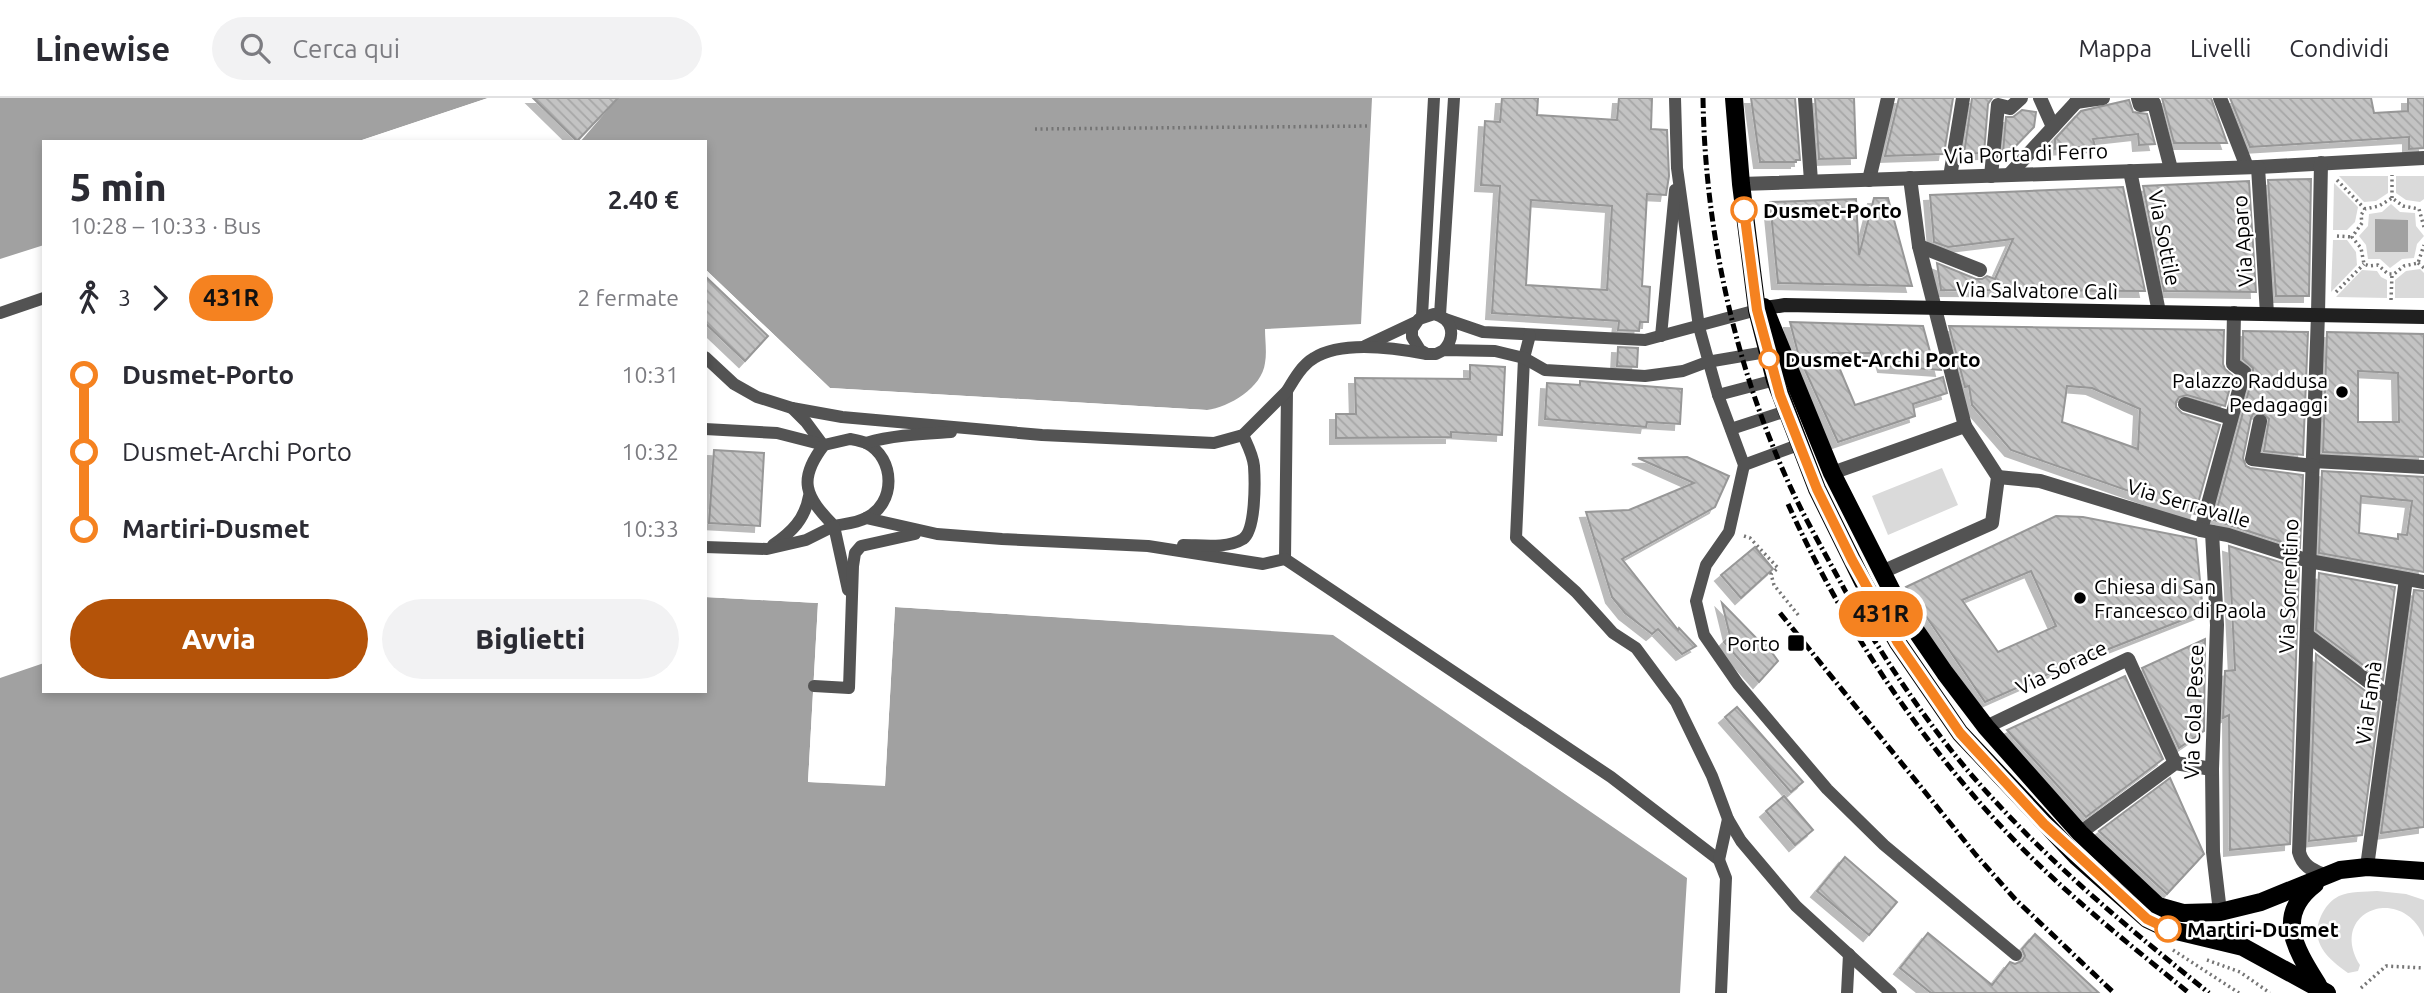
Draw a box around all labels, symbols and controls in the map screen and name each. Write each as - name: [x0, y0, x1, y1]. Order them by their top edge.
- search box: [212, 17, 702, 80]
- icon: search: [236, 29, 274, 67]
- text: Linewise: [35, 30, 170, 67]
- text: Cerca qui: [292, 34, 400, 63]
- text: Mappa: [2078, 35, 2152, 62]
- text: Livelli: [2190, 35, 2251, 62]
- text: Condividi: [2289, 35, 2389, 62]
- street label: Via Porta di Ferro: [1944, 138, 2108, 168]
- text: 5 min: [70, 166, 167, 208]
- text: 2.40 €: [608, 185, 679, 214]
- street label: Via Sottile: [2144, 188, 2186, 288]
- street label: Via Aparo: [2227, 194, 2257, 288]
- marker: Dusmet-Porto: [1731, 197, 1757, 223]
- place label: Dusmet-Porto: [1763, 198, 1902, 222]
- text: 10:28 – 10:33 · Bus: [70, 213, 261, 238]
- street label: Via Salvatore Calì: [1956, 277, 2118, 303]
- icon: walk: [70, 279, 108, 317]
- icon: forward: [141, 279, 179, 317]
- text: 431R: [203, 284, 259, 311]
- text: 3: [118, 285, 131, 310]
- text: 2 fermate: [577, 285, 679, 310]
- place label: Dusmet-Archi Porto: [1785, 347, 1981, 371]
- marker: Dusmet-Archi Porto: [1759, 349, 1779, 369]
- text: Dusmet-Porto: [122, 360, 294, 389]
- text: 10:31: [621, 362, 679, 387]
- place label: Palazzo Raddusa Pedagaggi: [2172, 368, 2328, 416]
- marker: Palazzo Raddusa Pedagaggi: [2334, 384, 2350, 400]
- text: Dusmet-Archi Porto: [122, 437, 352, 466]
- text: 10:32: [621, 439, 679, 464]
- street label: Via Serravalle: [2124, 474, 2254, 532]
- text: Martiri-Dusmet: [122, 514, 310, 543]
- text: 10:33: [621, 516, 679, 541]
- street label: Via Sorrentino: [2274, 518, 2302, 654]
- place label: Chiesa di San Francesco di Paola: [2094, 574, 2267, 622]
- marker: Chiesa di San Francesco di Paola: [2072, 590, 2088, 606]
- line badge: 431R: [1832, 591, 1930, 637]
- button: Avvia: [70, 599, 368, 679]
- button: Biglietti: [382, 599, 679, 679]
- text: 431R: [1853, 600, 1909, 627]
- place label: Porto: [1727, 631, 1780, 655]
- marker: Porto: [1786, 633, 1806, 653]
- street label: Via Sorace: [2012, 635, 2110, 699]
- street label: Via Cola Pesce: [2179, 644, 2207, 780]
- street label: Via Famà: [2350, 659, 2386, 747]
- marker: Martiri-Dusmet: [2155, 916, 2181, 942]
- place label: Martiri-Dusmet: [2187, 917, 2339, 941]

